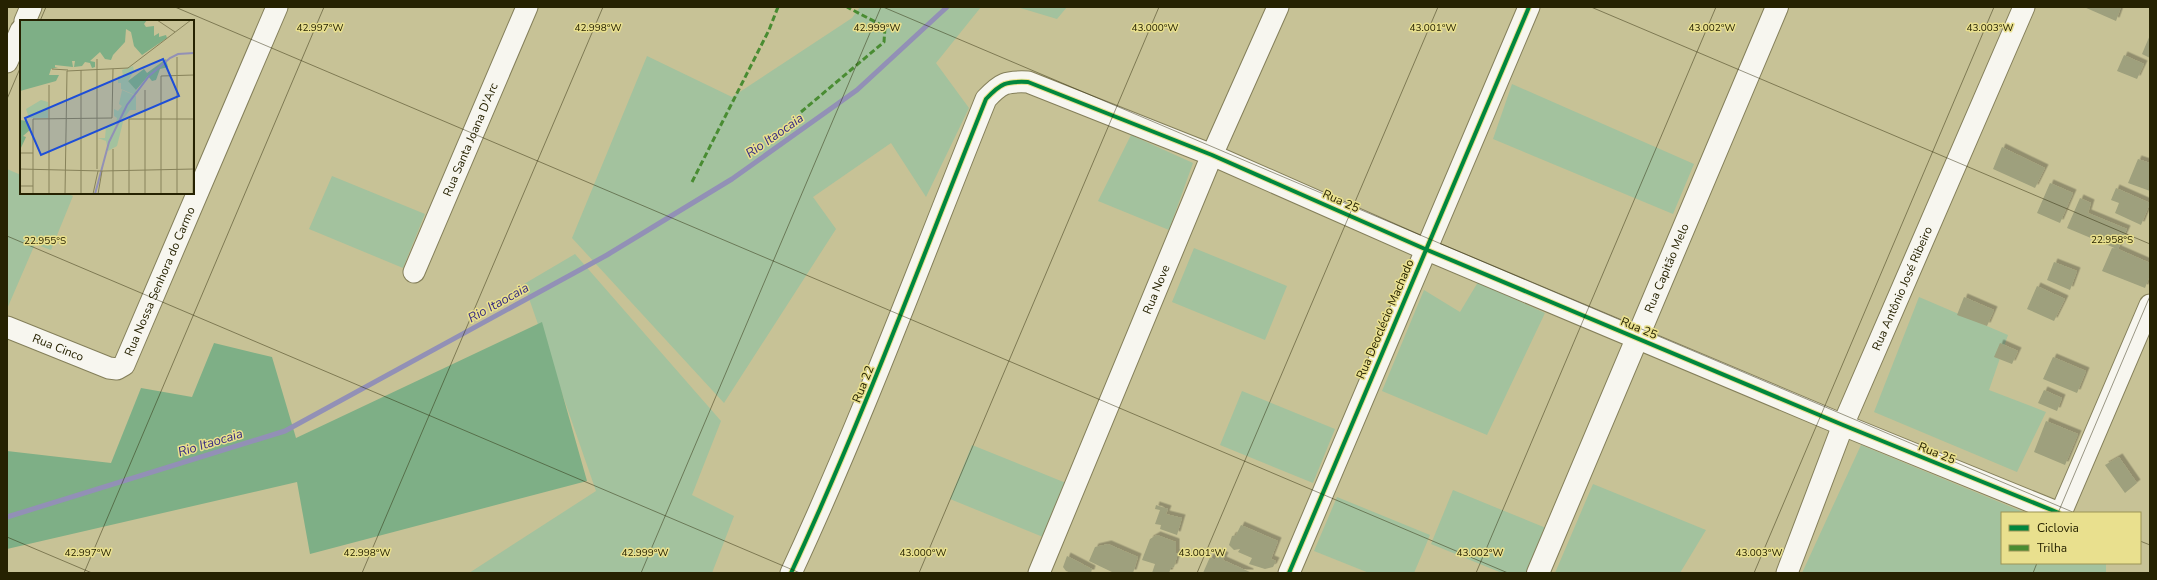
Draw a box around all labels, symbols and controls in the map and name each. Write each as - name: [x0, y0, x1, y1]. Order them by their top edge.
- inset map: [20, 20, 194, 194]
- text: 42.997°W: [296, 21, 344, 35]
- text: 42.998°W: [574, 21, 622, 35]
- text: 42.999°W: [853, 21, 901, 35]
- text: 43.000°W: [1131, 21, 1179, 35]
- text: 43.001°W: [1409, 21, 1457, 35]
- text: 43.002°W: [1688, 21, 1736, 35]
- text: 43.003°W: [1966, 21, 2014, 35]
- street label: Rua Santa Joana D'Arc: [439, 80, 502, 199]
- water label: Rio Itaocaia: [742, 109, 807, 162]
- street label: Rua 25: [1320, 186, 1362, 216]
- street label: Rua Nossa Senhora do Carmo: [121, 204, 199, 359]
- street label: Rua Capitão Melo: [1641, 221, 1693, 315]
- street label: Rua Antônio José Ribeiro: [1868, 224, 1936, 353]
- text: 22.958°S: [2091, 233, 2133, 247]
- text: 22.955°S: [24, 234, 66, 248]
- street label: Rua Deoclécio Machado: [1352, 256, 1418, 381]
- street label: Rua Nove: [1139, 262, 1174, 317]
- water label: Rio Itaocaia: [465, 279, 532, 327]
- street label: Rua 25: [1618, 313, 1660, 343]
- street label: Rua Cinco: [30, 330, 86, 365]
- street label: Rua 22: [848, 363, 878, 405]
- water label: Rio Itaocaia: [176, 425, 245, 461]
- street label: Rua 25: [1916, 438, 1958, 468]
- legend: [2001, 512, 2141, 564]
- text: Ciclovia: [2037, 520, 2079, 536]
- text: Trilha: [2037, 540, 2067, 556]
- text: 42.997°W: [64, 546, 112, 560]
- text: 42.998°W: [343, 546, 391, 560]
- text: 42.999°W: [621, 546, 669, 560]
- text: 43.000°W: [899, 546, 947, 560]
- text: 43.001°W: [1178, 546, 1226, 560]
- text: 43.002°W: [1456, 546, 1504, 560]
- text: 43.003°W: [1735, 546, 1783, 560]

